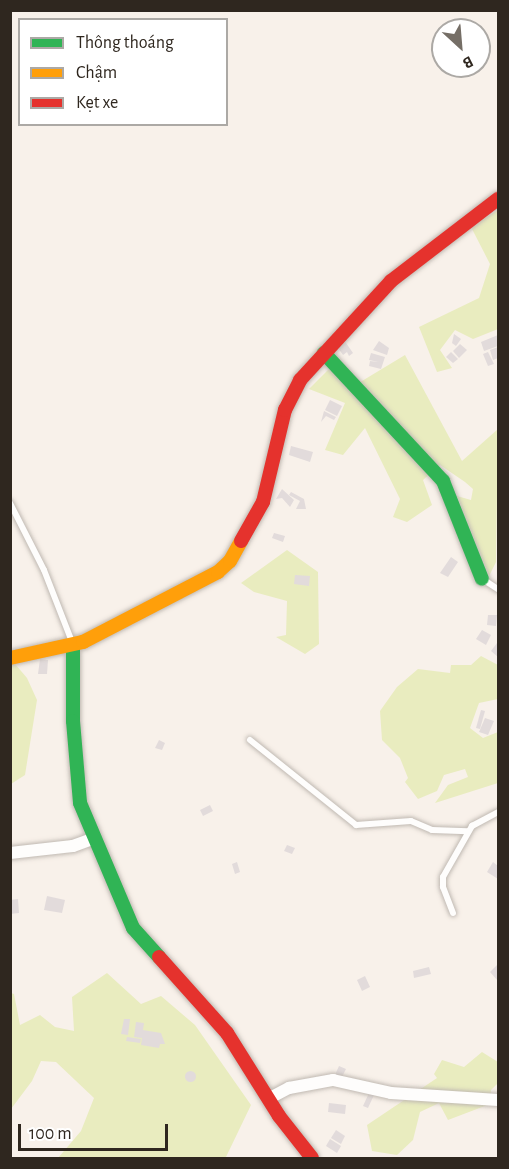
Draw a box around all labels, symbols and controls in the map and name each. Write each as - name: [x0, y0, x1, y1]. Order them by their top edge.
- legend: [18, 18, 228, 126]
- north arrow: [431, 18, 491, 78]
- text: Thông thoáng: [76, 34, 174, 52]
- text: B: [460, 53, 476, 72]
- text: Chậm: [76, 64, 117, 82]
- text: Kẹt xe: [76, 94, 118, 112]
- scale bar: [21, 1112, 171, 1150]
- text: 100 m: [29, 1125, 72, 1143]

